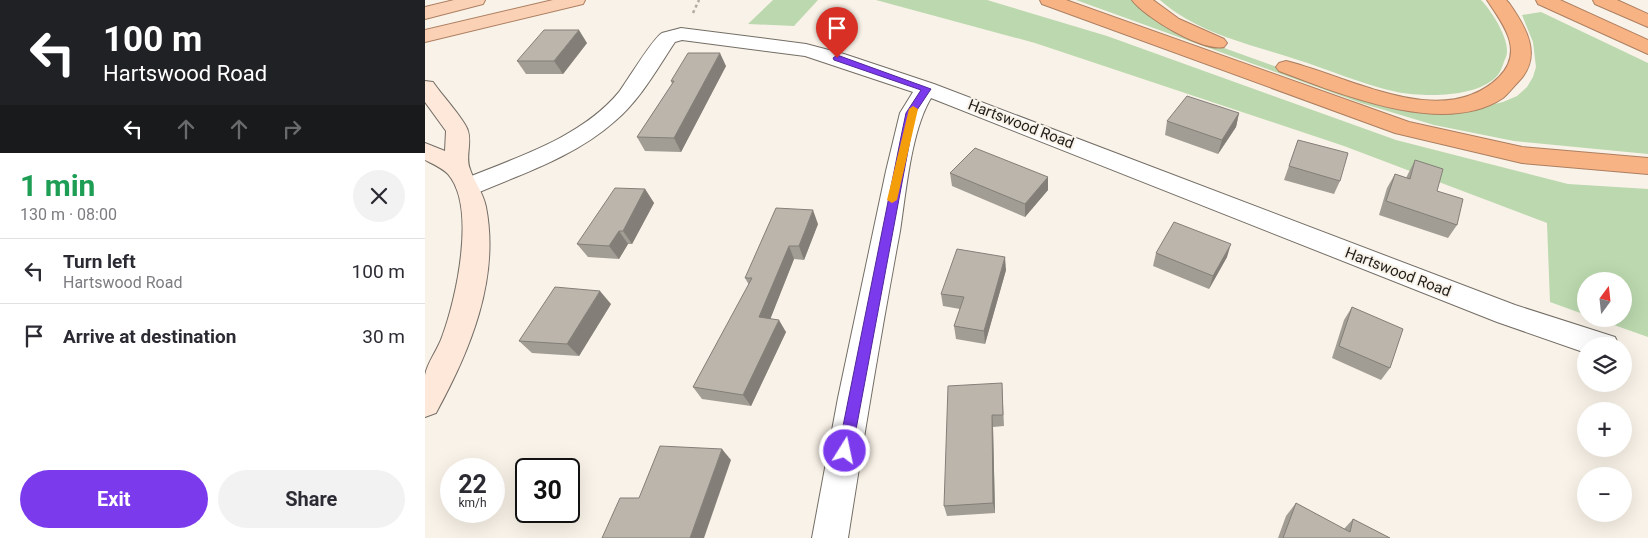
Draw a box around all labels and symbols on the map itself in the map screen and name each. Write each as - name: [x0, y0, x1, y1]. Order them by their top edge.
- pin: [816, 7, 858, 58]
- street label: Hartswood Road: [966, 96, 1076, 152]
- street label: Hartswood Road: [1343, 244, 1453, 300]
- north arrow: [1577, 272, 1633, 328]
- position arrow: [818, 424, 870, 476]
- speed limit sign: 30: [515, 458, 580, 523]

